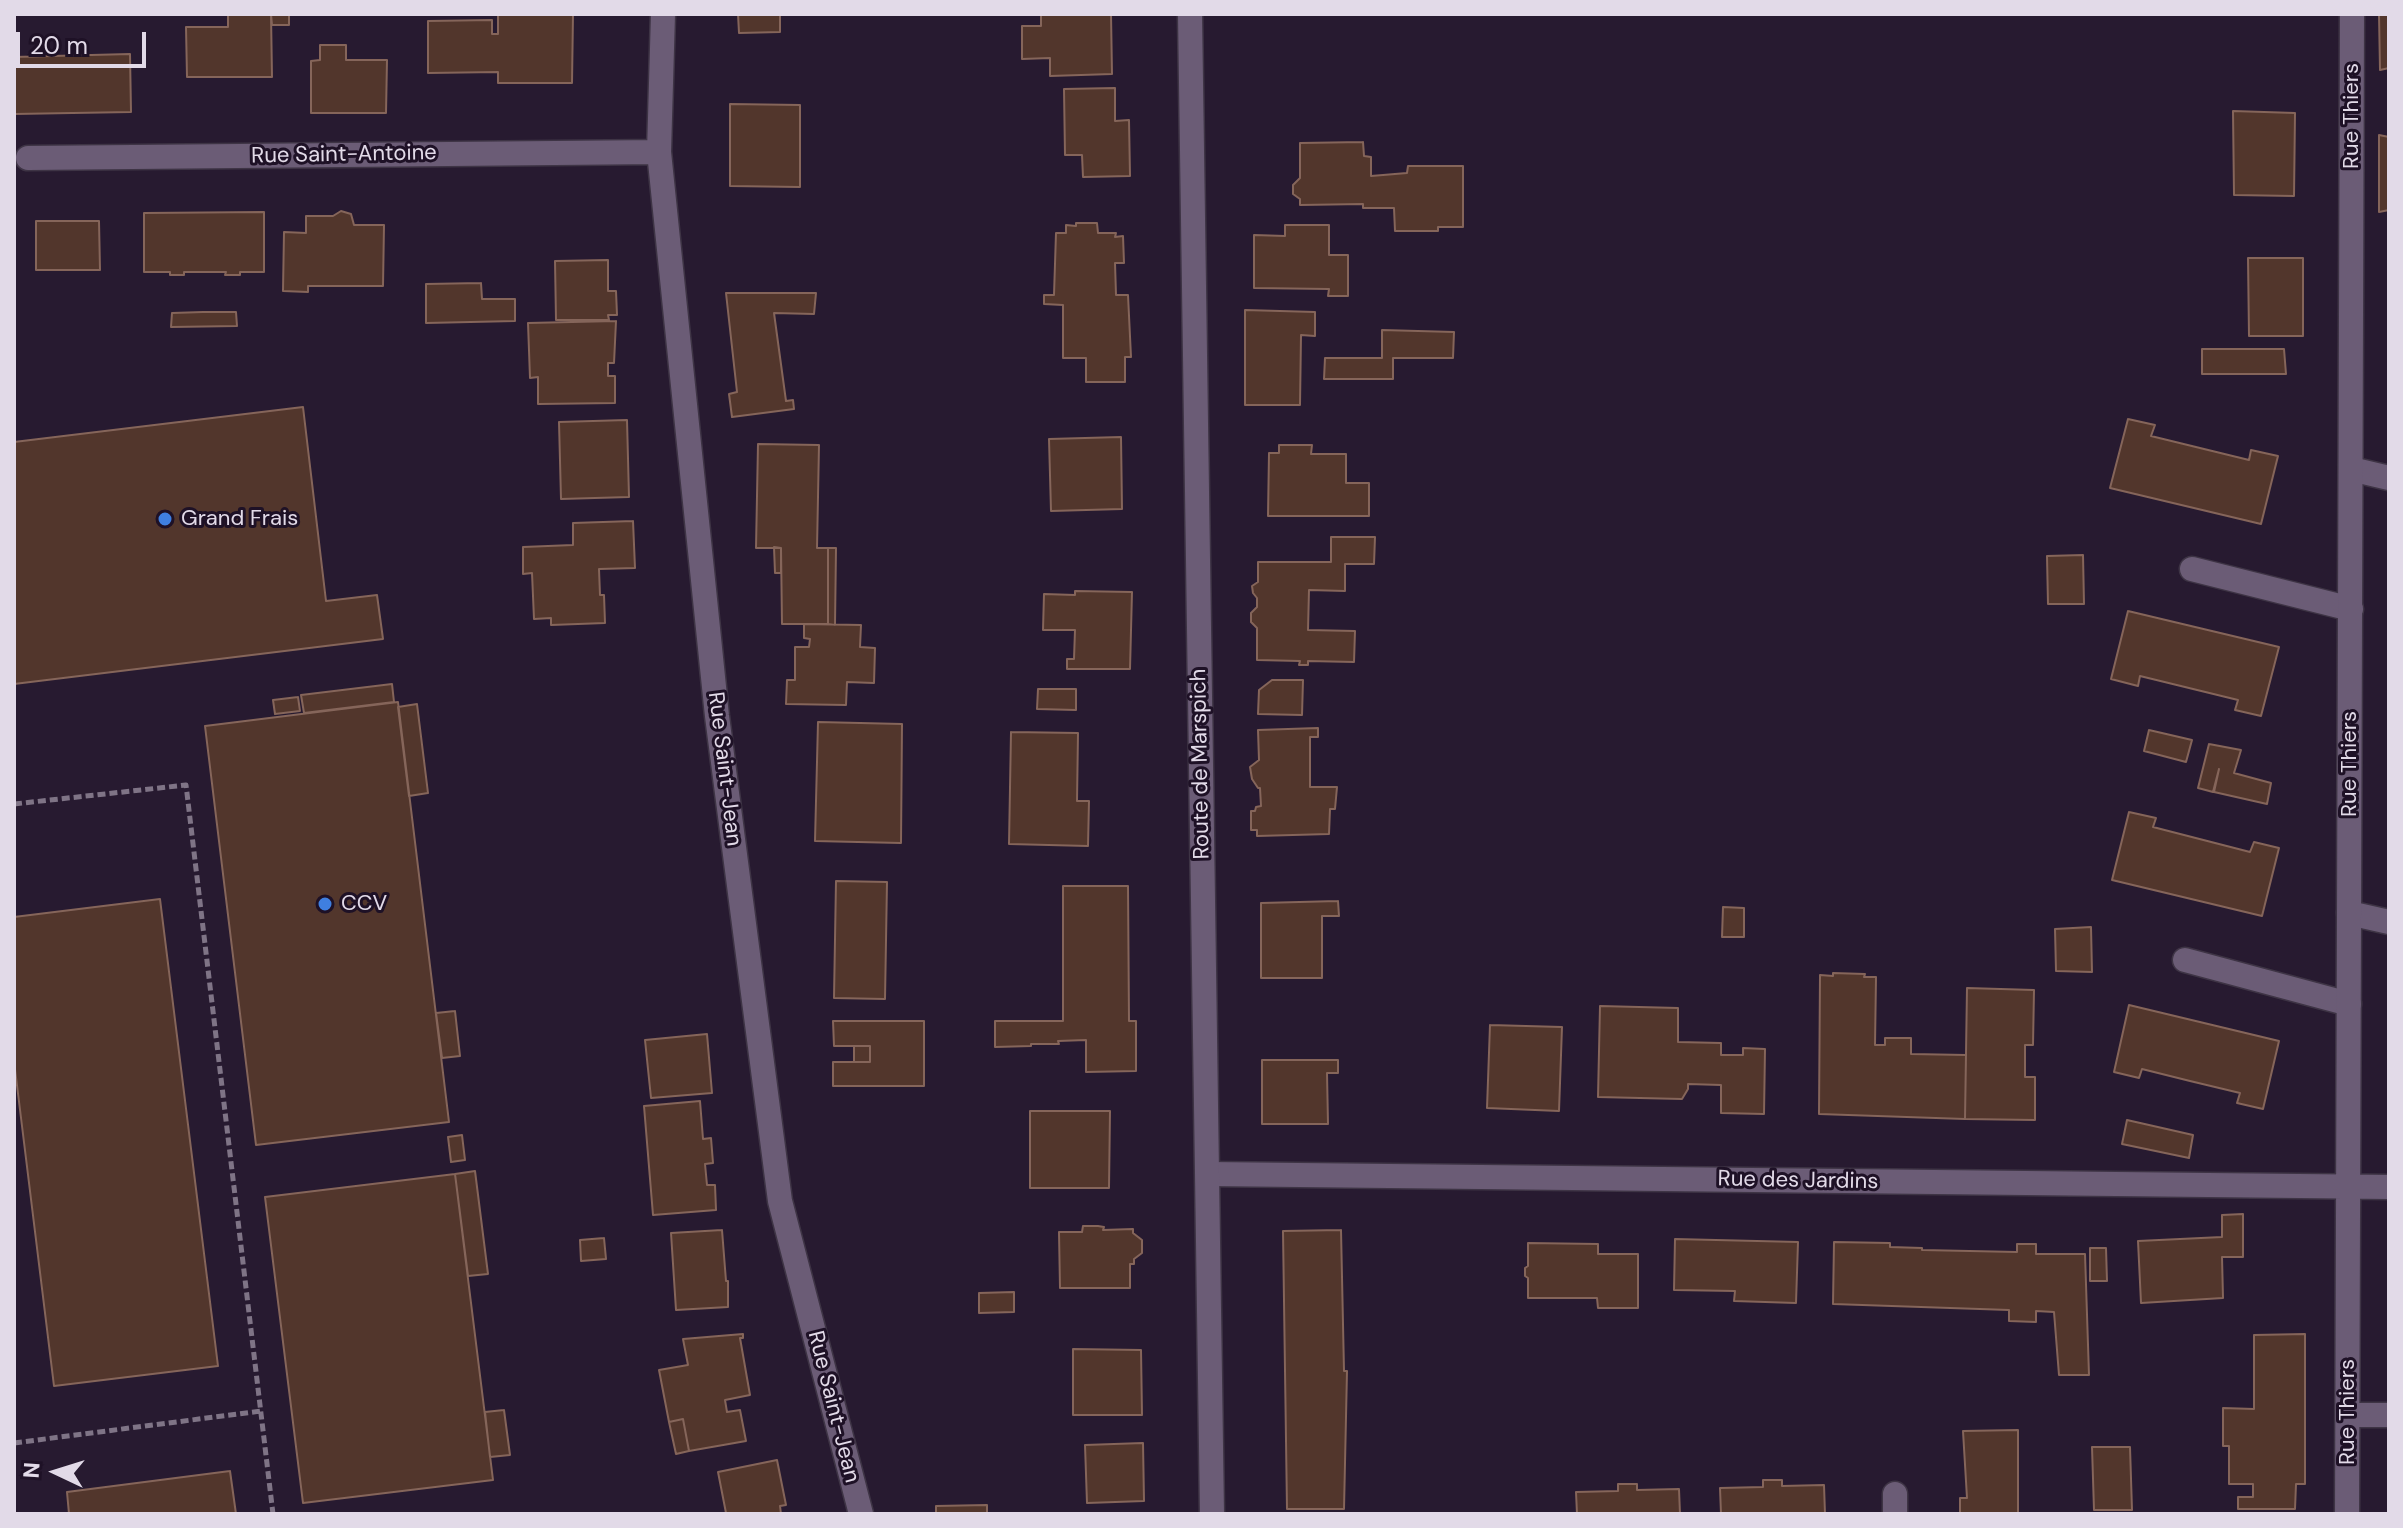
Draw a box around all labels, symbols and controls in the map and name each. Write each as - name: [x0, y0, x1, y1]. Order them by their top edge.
- scale bar: [20, 16, 150, 66]
- text: 20 m: [30, 30, 88, 61]
- street label: Rue Thiers: [2339, 63, 2365, 169]
- street label: Rue Saint-Antoine: [251, 140, 437, 170]
- place label: Grand Frais: [181, 506, 298, 532]
- marker: Grand Frais: [156, 510, 174, 528]
- street label: Route de Marspich: [1186, 668, 1216, 860]
- street label: Rue Saint-Jean: [701, 690, 747, 848]
- street label: Rue Thiers: [2337, 711, 2363, 817]
- place label: CCV: [341, 891, 387, 917]
- marker: CCV: [316, 895, 334, 913]
- street label: Rue des Jardins: [1717, 1166, 1879, 1196]
- street label: Rue Saint-Jean: [801, 1328, 865, 1486]
- street label: Rue Thiers: [2335, 1359, 2361, 1465]
- north arrow: [16, 1432, 96, 1512]
- text: N: [17, 1461, 47, 1479]

